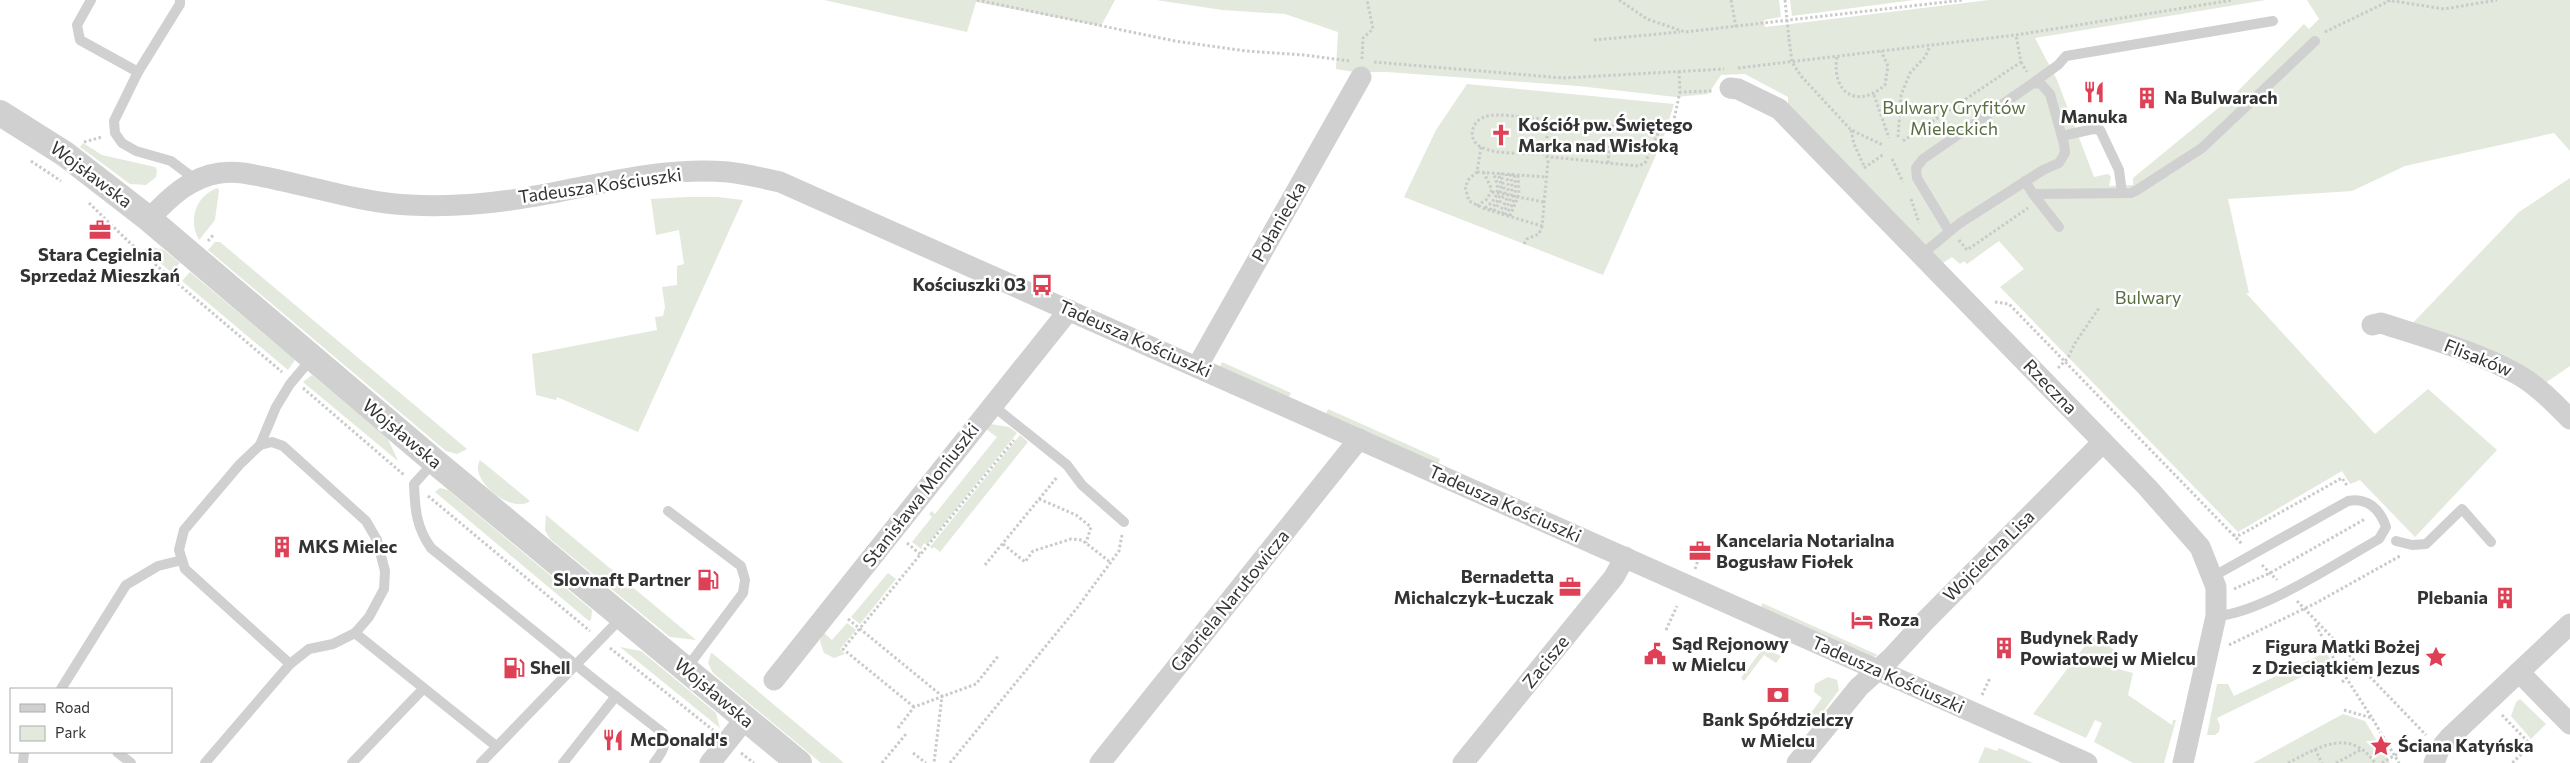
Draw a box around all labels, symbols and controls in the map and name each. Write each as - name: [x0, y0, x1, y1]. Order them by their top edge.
- restaurant icon: Manuka: [2081, 79, 2107, 105]
- building icon: Na Bulwarach: [2134, 85, 2160, 111]
- place label: Na Bulwarach: [2164, 86, 2278, 108]
- park label: Bulwary Gryfitów Mieleckich: [1882, 96, 2026, 139]
- place label: Manuka: [2060, 105, 2128, 127]
- place label: Kościół pw. Świętego Marka nad Wisłoką: [1518, 113, 1693, 156]
- church icon: Kościół pw. Świętego Marka nad Wisłoką: [1488, 122, 1514, 148]
- street label: Wojsławska: [46, 136, 137, 212]
- street label: Tadeusza Kościuszki: [517, 163, 683, 207]
- street label: Połaniecka: [1246, 177, 1310, 266]
- office icon: Stara Cegielnia Sprzedaż Mieszkań: [87, 217, 113, 243]
- place label: Stara Cegielnia Sprzedaż Mieszkań: [20, 243, 180, 286]
- bus stop icon: Kościuszki 03: [1029, 272, 1055, 298]
- place label: Kościuszki 03: [912, 273, 1026, 295]
- park label: Bulwary: [2115, 286, 2181, 308]
- street label: Tadeusza Kościuszki: [1056, 295, 1215, 382]
- street label: Flisaków: [2441, 334, 2516, 381]
- street label: Rzeczna: [2019, 354, 2082, 418]
- street label: Wojsławska: [358, 394, 447, 473]
- street label: Stanisława Moniuszki: [857, 418, 983, 571]
- street label: Tadeusza Kościuszki: [1426, 460, 1585, 547]
- street label: Wojciecha Lisa: [1938, 505, 2039, 606]
- street label: Gabriela Narutowicza: [1165, 525, 1293, 676]
- place label: Kancelaria Notarialna Bogusław Fiołek: [1716, 529, 1894, 572]
- building icon: MKS Mielec: [269, 534, 295, 560]
- place label: MKS Mielec: [298, 535, 397, 557]
- office icon: Kancelaria Notarialna Bogusław Fiołek: [1687, 538, 1713, 564]
- place label: Bernadetta Michalczyk-Łuczak: [1394, 565, 1555, 608]
- fuel station icon: Slovnaft Partner: [695, 567, 721, 593]
- place label: Slovnaft Partner: [553, 568, 692, 590]
- office icon: Bernadetta Michalczyk-Łuczak: [1557, 574, 1583, 600]
- building icon: Plebania: [2492, 585, 2518, 611]
- place label: Plebania: [2417, 586, 2488, 608]
- hotel icon: Roza: [1849, 607, 1875, 633]
- place label: Roza: [1878, 608, 1919, 630]
- place label: Budynek Rady Powiatowej w Mielcu: [2020, 626, 2196, 669]
- street label: Zacisze: [1517, 630, 1573, 692]
- street label: Tadeusza Kościuszki: [1809, 631, 1968, 718]
- place label: Sąd Rejonowy w Mielcu: [1672, 632, 1789, 675]
- building icon: Budynek Rady Powiatowej w Mielcu: [1991, 635, 2017, 661]
- place label: Figura Matki Bożej z Dzieciątkiem Jezus: [2252, 635, 2420, 678]
- public building icon: Sąd Rejonowy w Mielcu: [1642, 641, 1668, 667]
- place icon: Figura Matki Bożej z Dzieciątkiem Jezus: [2423, 644, 2449, 670]
- street label: Wojsławska: [670, 653, 759, 732]
- fuel station icon: Shell: [501, 655, 527, 681]
- place label: Shell: [530, 656, 571, 678]
- bank icon: Bank Spółdzielczy w Mielcu: [1765, 682, 1791, 708]
- legend: [10, 688, 172, 753]
- text: Road: [55, 698, 90, 716]
- place label: Bank Spółdzielczy w Mielcu: [1702, 708, 1854, 751]
- text: Park: [55, 723, 86, 741]
- restaurant icon: McDonald's: [600, 727, 626, 753]
- place label: McDonald's: [630, 728, 728, 750]
- place icon: Ściana Katyńska: [2368, 733, 2394, 759]
- place label: Ściana Katyńska: [2398, 734, 2534, 756]

